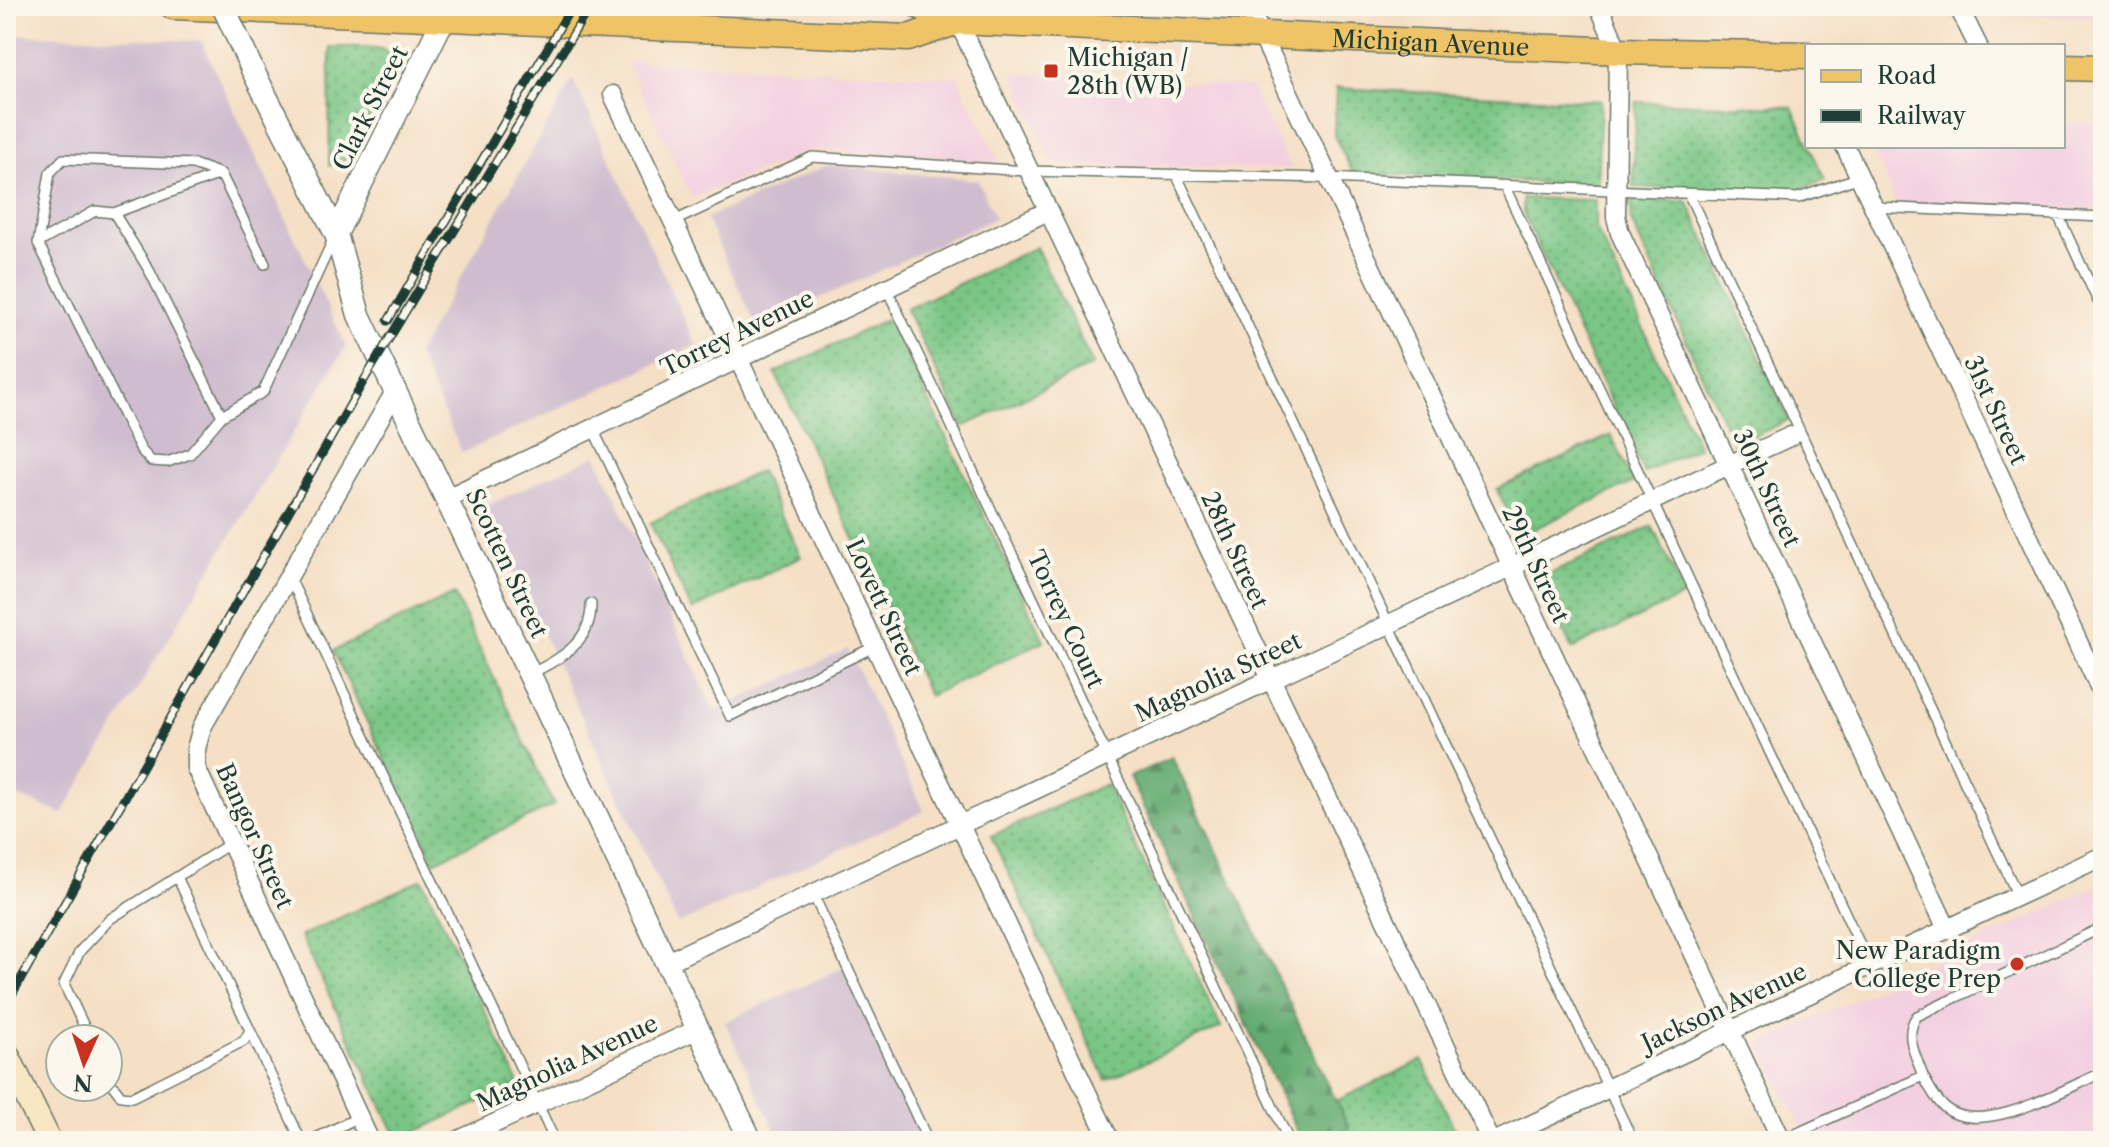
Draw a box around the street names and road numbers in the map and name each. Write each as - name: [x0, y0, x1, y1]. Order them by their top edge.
- street label: Michigan Avenue: [1331, 24, 1530, 61]
- street label: Clark Street: [326, 40, 414, 175]
- street label: Torrey Avenue: [656, 283, 818, 383]
- street label: 31st Street: [1958, 351, 2034, 469]
- street label: 30th Street: [1727, 425, 1807, 552]
- street label: Scotten Street: [460, 484, 554, 643]
- street label: 28th Street: [1195, 487, 1275, 614]
- street label: 29th Street: [1496, 501, 1576, 628]
- street label: Lovett Street: [840, 534, 928, 680]
- street label: Torrey Court: [1021, 545, 1111, 693]
- street label: Magnolia Street: [1130, 626, 1306, 728]
- street label: Bangor Street: [210, 759, 300, 914]
- street label: Jackson Avenue: [1633, 956, 1811, 1059]
- street label: Magnolia Avenue: [472, 1008, 662, 1118]

